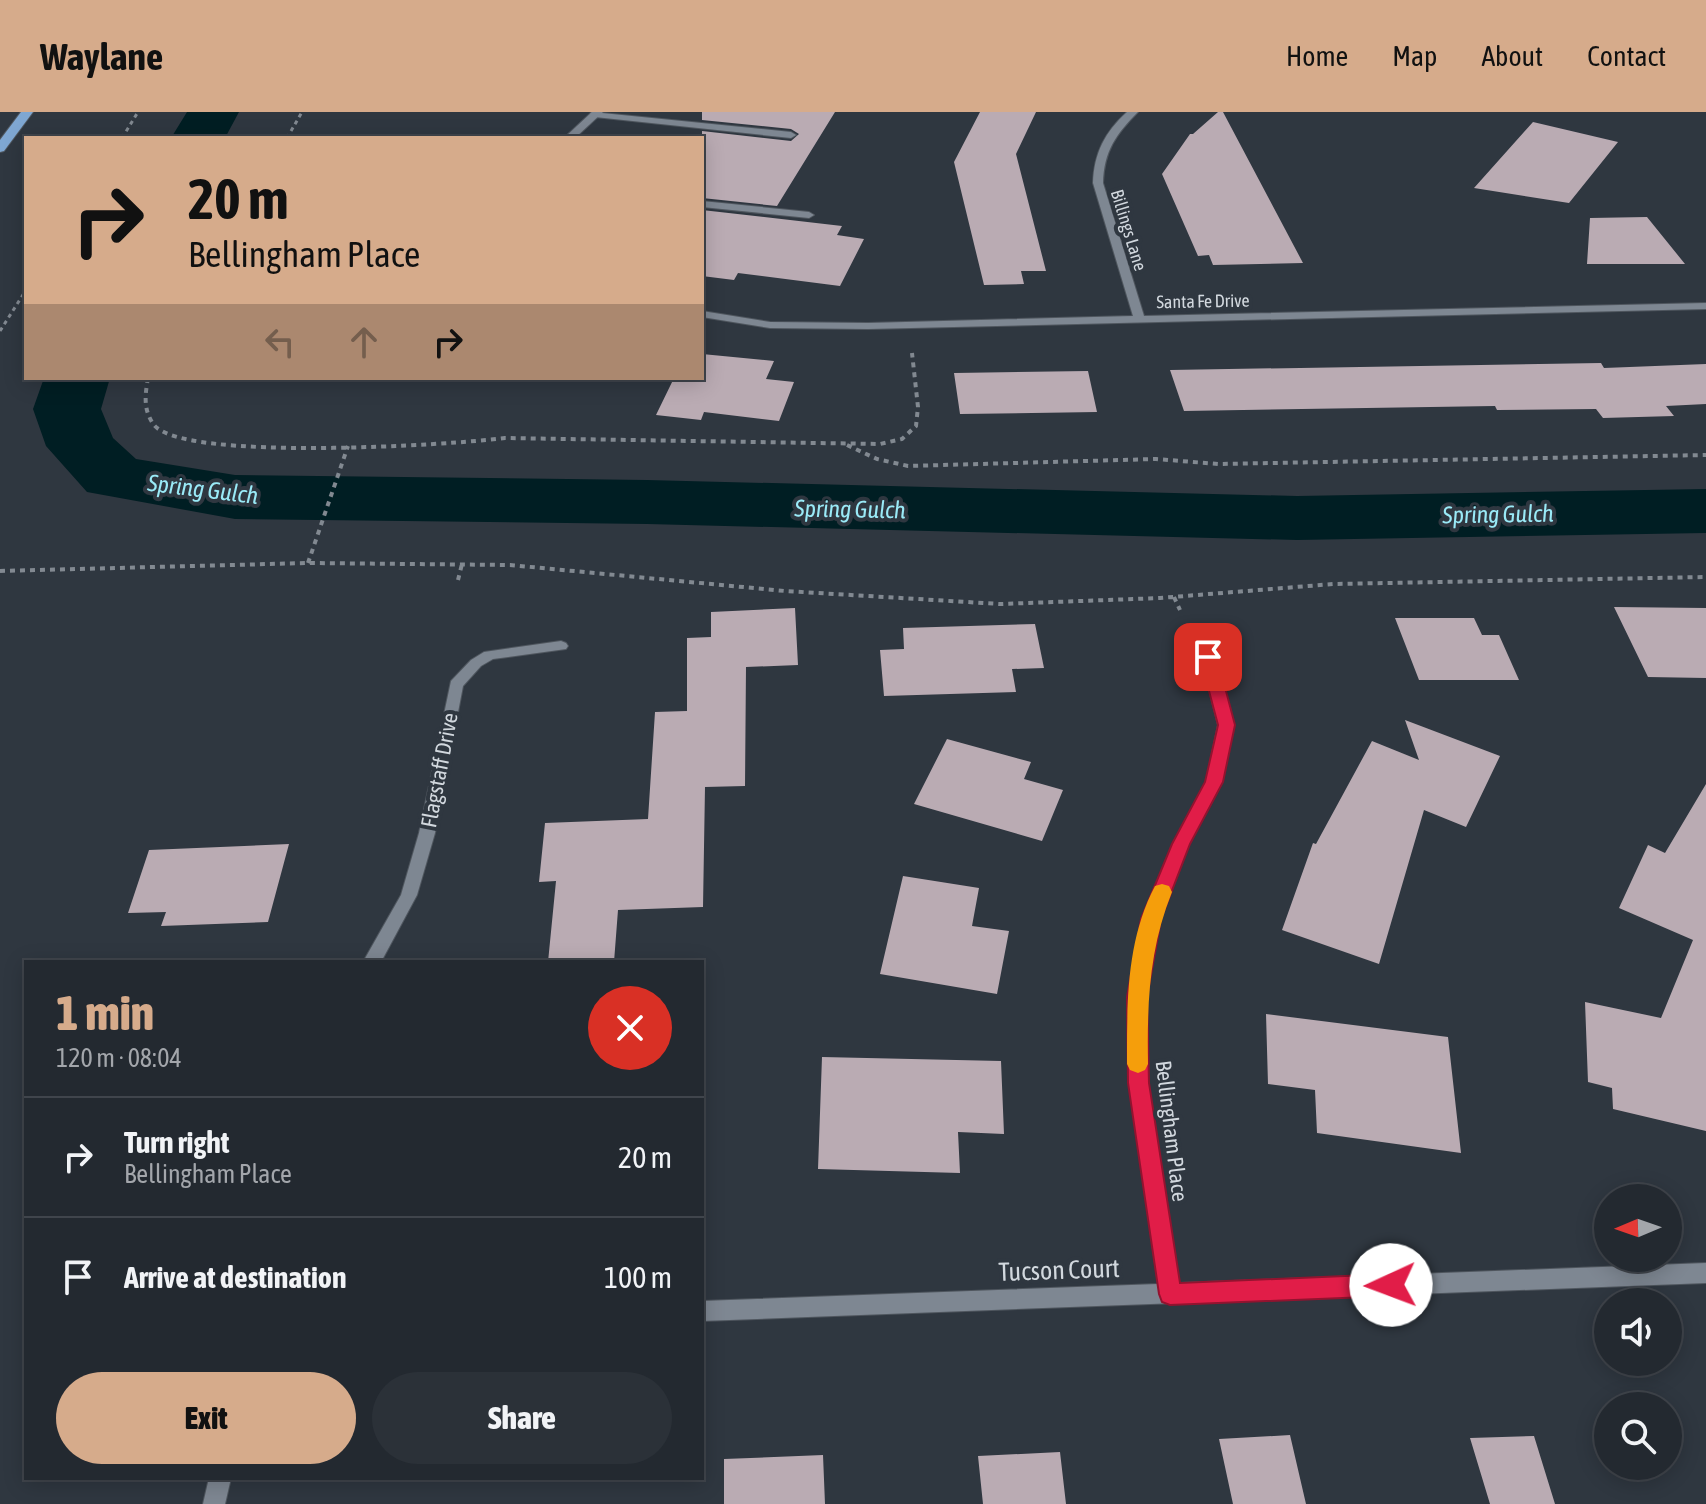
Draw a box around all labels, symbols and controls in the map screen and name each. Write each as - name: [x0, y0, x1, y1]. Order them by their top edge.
- text: Waylane: [40, 35, 163, 78]
- text: Home: [1286, 40, 1348, 72]
- text: Map: [1392, 40, 1437, 72]
- text: About: [1481, 40, 1543, 72]
- text: Contact: [1587, 40, 1666, 72]
- text: 20 m: [188, 167, 289, 231]
- icon: right: [56, 168, 160, 272]
- street label: Billings Lane: [1107, 187, 1151, 273]
- text: Bellingham Place: [188, 233, 420, 275]
- street label: Santa Fe Drive: [1156, 290, 1250, 312]
- icon: left: [258, 320, 302, 364]
- icon: ahead: [342, 320, 386, 364]
- icon: right: [426, 320, 470, 364]
- water label: Spring Gulch: [145, 469, 260, 509]
- water label: Spring Gulch: [793, 495, 906, 523]
- water label: Spring Gulch: [1441, 500, 1554, 528]
- pin: [1174, 623, 1242, 691]
- icon: arrive: [1186, 635, 1230, 679]
- street label: Flagstaff Drive: [415, 710, 463, 830]
- text: 1 min: [56, 985, 154, 1040]
- button: close: [588, 986, 672, 1070]
- text: 120 m · 08:04: [56, 1043, 182, 1073]
- street label: Bellingham Place: [1150, 1059, 1194, 1203]
- text: Turn right: [124, 1125, 230, 1159]
- icon: right: [56, 1135, 100, 1179]
- text: 20 m: [618, 1140, 672, 1174]
- text: Bellingham Place: [124, 1159, 292, 1189]
- north arrow: [1594, 1184, 1682, 1272]
- map controls: [1594, 1184, 1682, 1480]
- position arrow: [1349, 1243, 1433, 1327]
- street label: Tucson Court: [998, 1253, 1120, 1287]
- icon: arrive: [56, 1255, 100, 1299]
- text: Arrive at destination: [124, 1260, 346, 1294]
- text: 100 m: [604, 1260, 672, 1294]
- button: sound: [1594, 1288, 1682, 1376]
- button: Exit: [56, 1372, 356, 1464]
- button: Share: [372, 1372, 672, 1464]
- button: search: [1594, 1392, 1682, 1480]

